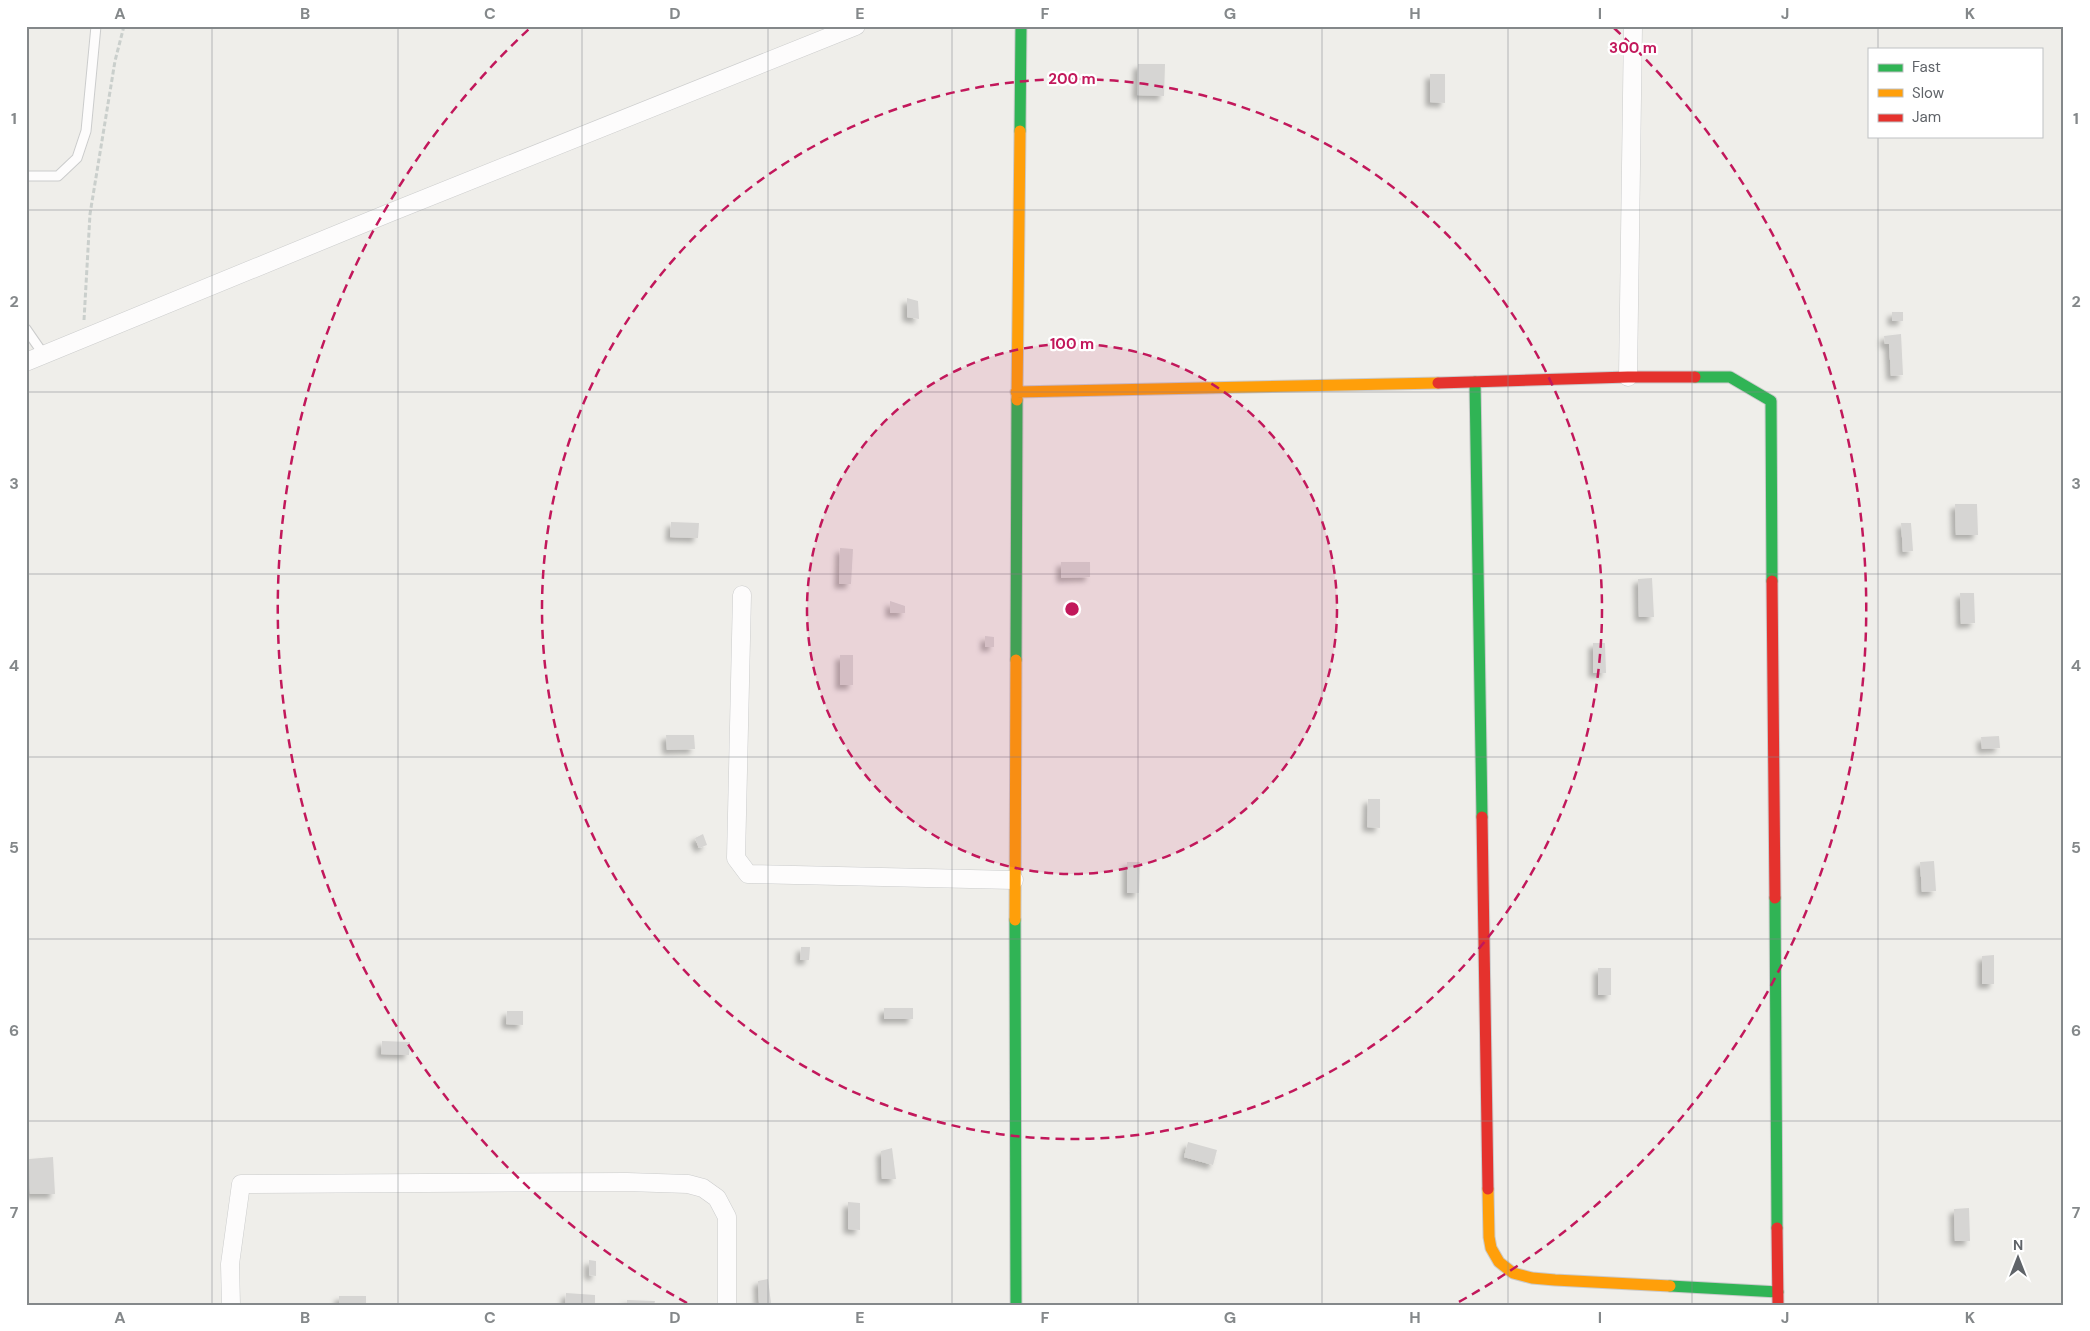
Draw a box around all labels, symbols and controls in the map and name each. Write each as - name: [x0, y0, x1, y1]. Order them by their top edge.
- text: A: [114, 3, 126, 24]
- text: B: [300, 3, 310, 24]
- text: C: [484, 3, 496, 24]
- text: D: [669, 3, 681, 24]
- text: E: [855, 3, 865, 24]
- text: F: [1041, 3, 1050, 24]
- text: G: [1224, 3, 1236, 24]
- text: H: [1409, 3, 1421, 24]
- text: I: [1598, 3, 1602, 24]
- text: J: [1781, 3, 1789, 24]
- text: K: [1965, 3, 1976, 24]
- text: 300 m: [1609, 38, 1657, 58]
- legend: [1868, 48, 2042, 138]
- text: Fast: [1912, 57, 1941, 77]
- text: 200 m: [1048, 69, 1096, 89]
- text: Slow: [1912, 83, 1945, 103]
- text: Jam: [1912, 107, 1941, 127]
- text: 1: [11, 108, 17, 129]
- text: 1: [2073, 108, 2079, 129]
- text: 2: [9, 291, 19, 312]
- text: 2: [2071, 291, 2081, 312]
- text: 100 m: [1050, 334, 1094, 354]
- text: 3: [9, 473, 19, 494]
- text: 3: [2071, 473, 2081, 494]
- centre of rings: [1063, 600, 1081, 618]
- text: 4: [9, 655, 19, 676]
- text: 4: [2071, 655, 2081, 676]
- text: 5: [9, 837, 19, 858]
- text: 5: [2071, 837, 2081, 858]
- text: 6: [9, 1020, 19, 1041]
- text: 6: [2071, 1020, 2081, 1041]
- text: 7: [10, 1202, 19, 1223]
- text: 7: [2072, 1202, 2081, 1223]
- north arrow: [1992, 1234, 2042, 1284]
- text: N: [2013, 1236, 2023, 1254]
- text: A: [114, 1307, 126, 1328]
- text: B: [300, 1307, 310, 1328]
- text: C: [484, 1307, 496, 1328]
- text: D: [669, 1307, 681, 1328]
- text: E: [855, 1307, 865, 1328]
- text: F: [1041, 1307, 1050, 1328]
- text: G: [1224, 1307, 1236, 1328]
- text: H: [1409, 1307, 1421, 1328]
- text: I: [1598, 1307, 1602, 1328]
- text: J: [1781, 1307, 1789, 1328]
- text: K: [1965, 1307, 1976, 1328]

